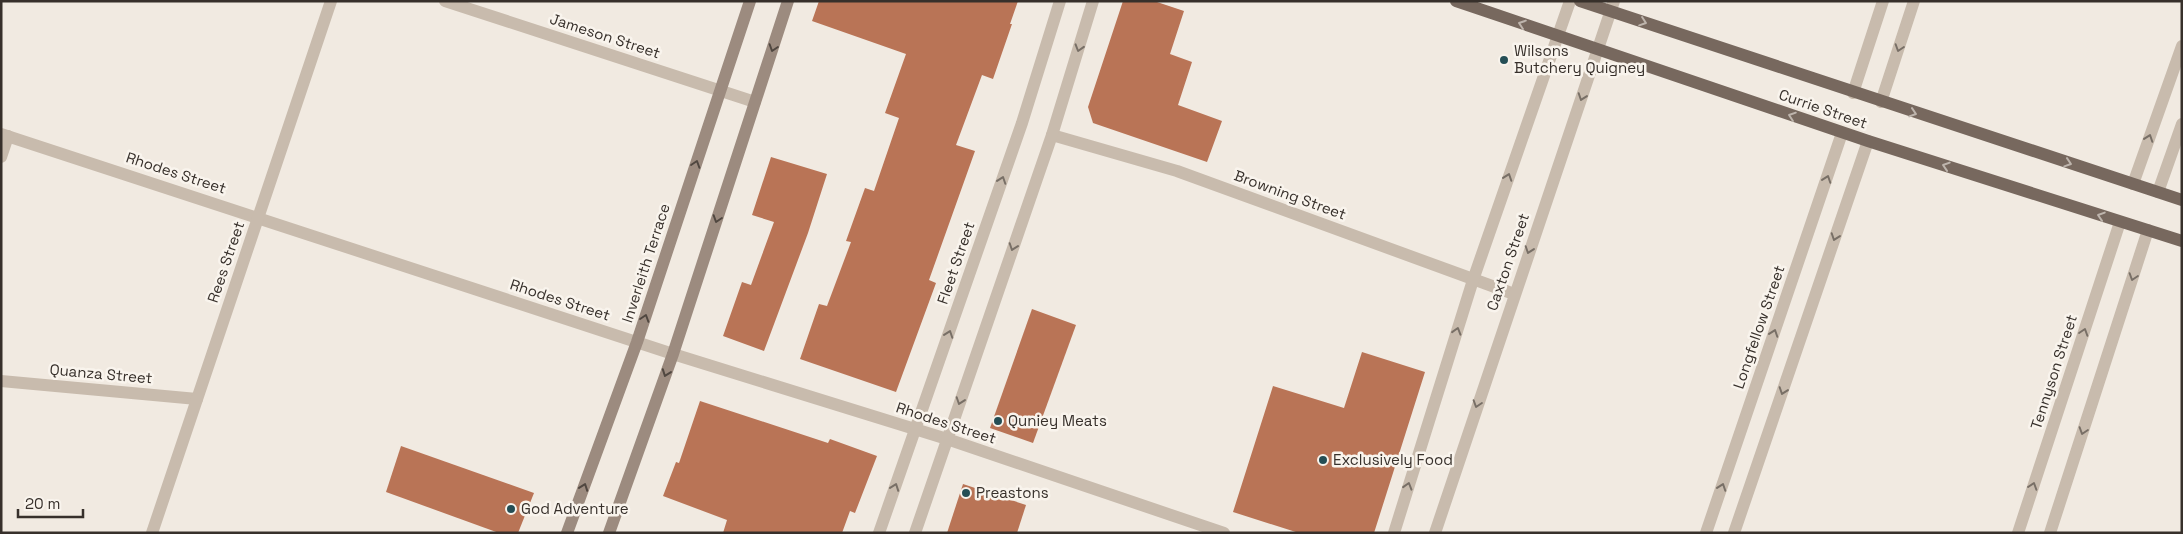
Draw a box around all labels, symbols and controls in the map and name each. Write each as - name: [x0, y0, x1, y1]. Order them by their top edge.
- street label: Jameson Street: [548, 9, 663, 62]
- one-way arrow: [1638, 17, 1646, 27]
- one-way arrow: [1518, 20, 1527, 30]
- place label: Wilsons Butchery Quigney: [1514, 41, 1645, 77]
- one-way arrow: [769, 43, 779, 51]
- one-way arrow: [1075, 43, 1085, 51]
- one-way arrow: [1895, 43, 1905, 51]
- marker: Wilsons Butchery Quigney: [1498, 54, 1510, 66]
- street label: Currie Street: [1776, 85, 1870, 133]
- one-way arrow: [1578, 92, 1588, 100]
- one-way arrow: [1908, 107, 1917, 117]
- one-way arrow: [1788, 111, 1797, 121]
- one-way arrow: [2143, 134, 2153, 143]
- street label: Rhodes Street: [124, 147, 229, 198]
- one-way arrow: [2063, 157, 2071, 167]
- one-way arrow: [691, 160, 701, 168]
- one-way arrow: [1943, 162, 1951, 172]
- street label: Browning Street: [1232, 165, 1349, 224]
- one-way arrow: [1502, 173, 1512, 182]
- one-way arrow: [1821, 175, 1831, 184]
- one-way arrow: [996, 176, 1006, 185]
- street label: Inverleith Terrace: [617, 201, 674, 325]
- street label: Caxton Street: [1482, 210, 1533, 313]
- one-way arrow: [2097, 211, 2106, 221]
- one-way arrow: [713, 214, 723, 222]
- street label: Rees Street: [203, 219, 248, 305]
- street label: Fleet Street: [933, 219, 979, 307]
- one-way arrow: [1831, 232, 1841, 241]
- one-way arrow: [1009, 243, 1019, 251]
- one-way arrow: [1525, 246, 1535, 254]
- street label: Longfellow Street: [1728, 262, 1789, 391]
- one-way arrow: [2128, 272, 2138, 280]
- street label: Rhodes Street: [508, 274, 613, 325]
- street label: Tennyson Street: [2026, 312, 2081, 432]
- one-way arrow: [639, 314, 649, 322]
- one-way arrow: [1452, 328, 1462, 336]
- one-way arrow: [2078, 328, 2088, 337]
- one-way arrow: [1768, 329, 1778, 338]
- one-way arrow: [943, 330, 953, 338]
- street label: Quanza Street: [49, 360, 153, 387]
- one-way arrow: [662, 368, 672, 377]
- one-way arrow: [1778, 386, 1788, 395]
- one-way arrow: [956, 396, 966, 404]
- street label: Rhodes Street: [894, 397, 999, 448]
- one-way arrow: [1473, 400, 1483, 408]
- place label: Quniey Meats: [1008, 411, 1107, 430]
- marker: Quniey Meats: [992, 415, 1004, 427]
- one-way arrow: [2078, 427, 2088, 435]
- place label: Exclusively Food: [1333, 450, 1453, 469]
- marker: Exclusively Food: [1317, 454, 1329, 466]
- one-way arrow: [578, 483, 588, 492]
- one-way arrow: [889, 483, 899, 492]
- place label: Preastons: [976, 483, 1049, 502]
- one-way arrow: [1403, 483, 1413, 491]
- one-way arrow: [1716, 483, 1726, 491]
- one-way arrow: [2027, 483, 2037, 491]
- scale bar: [18, 486, 82, 518]
- marker: Preastons: [960, 487, 972, 499]
- text: 20 m: [25, 494, 60, 513]
- place label: God Adventure: [521, 499, 629, 518]
- marker: God Adventure: [505, 503, 517, 515]

